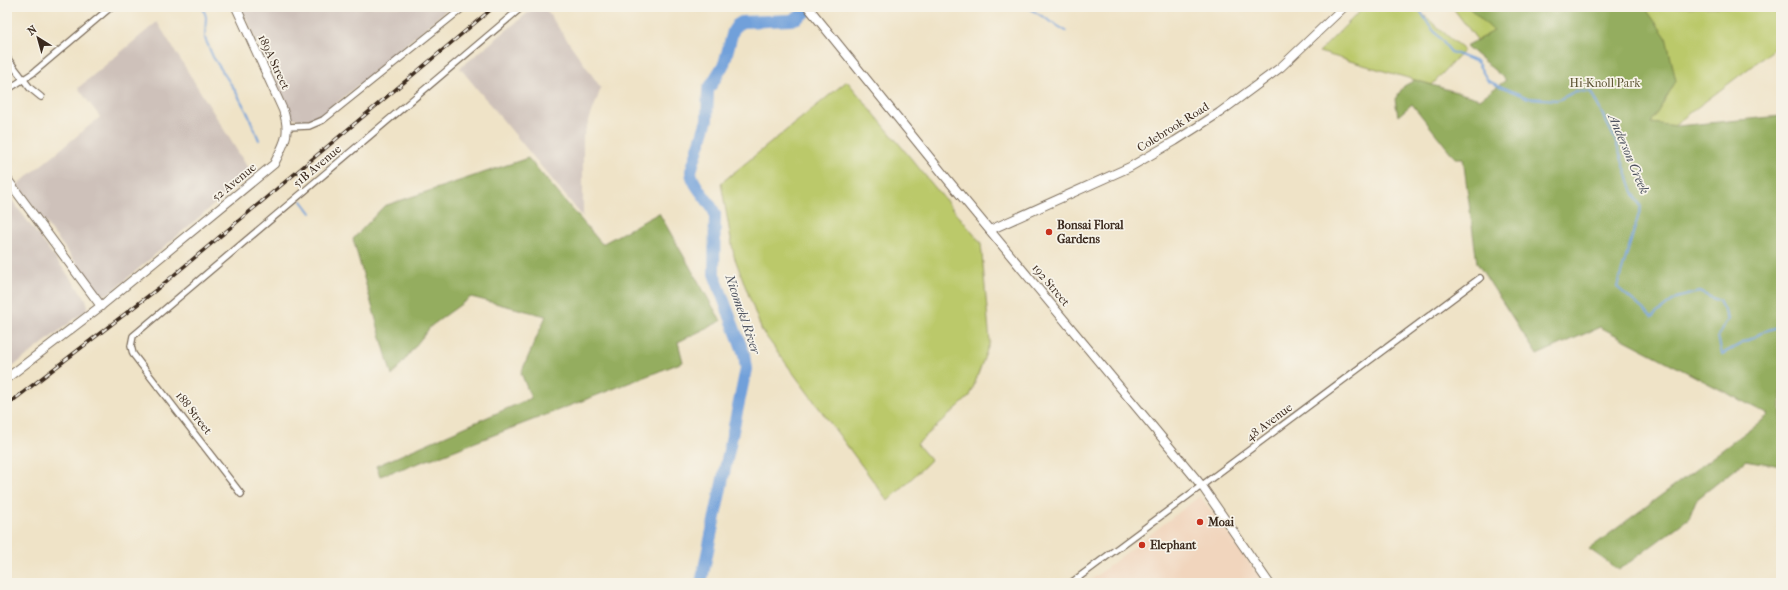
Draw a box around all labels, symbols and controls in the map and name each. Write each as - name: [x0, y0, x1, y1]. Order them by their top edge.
- north arrow: [18, 18, 58, 58]
- text: N: [25, 22, 40, 38]
- street label: 189A Street: [255, 32, 293, 92]
- park label: Hi-Knoll Park: [1570, 76, 1641, 90]
- street label: Colebrook Road: [1135, 99, 1212, 155]
- water label: Anderson Creek: [1605, 110, 1653, 196]
- street label: 51B Avenue: [290, 142, 344, 190]
- street label: 52 Avenue: [209, 160, 259, 204]
- place label: Bonsai Floral Gardens: [1057, 218, 1124, 246]
- marker: Bonsai Floral Gardens: [1044, 227, 1054, 237]
- street label: 192 Street: [1029, 261, 1073, 310]
- water label: Nicomekl River: [722, 271, 764, 357]
- street label: 188 Street: [173, 389, 216, 438]
- street label: 48 Avenue: [1243, 400, 1295, 444]
- place label: Moai: [1207, 515, 1234, 529]
- marker: Moai: [1195, 517, 1205, 527]
- place label: Elephant: [1150, 538, 1197, 553]
- marker: Elephant: [1137, 540, 1147, 550]

